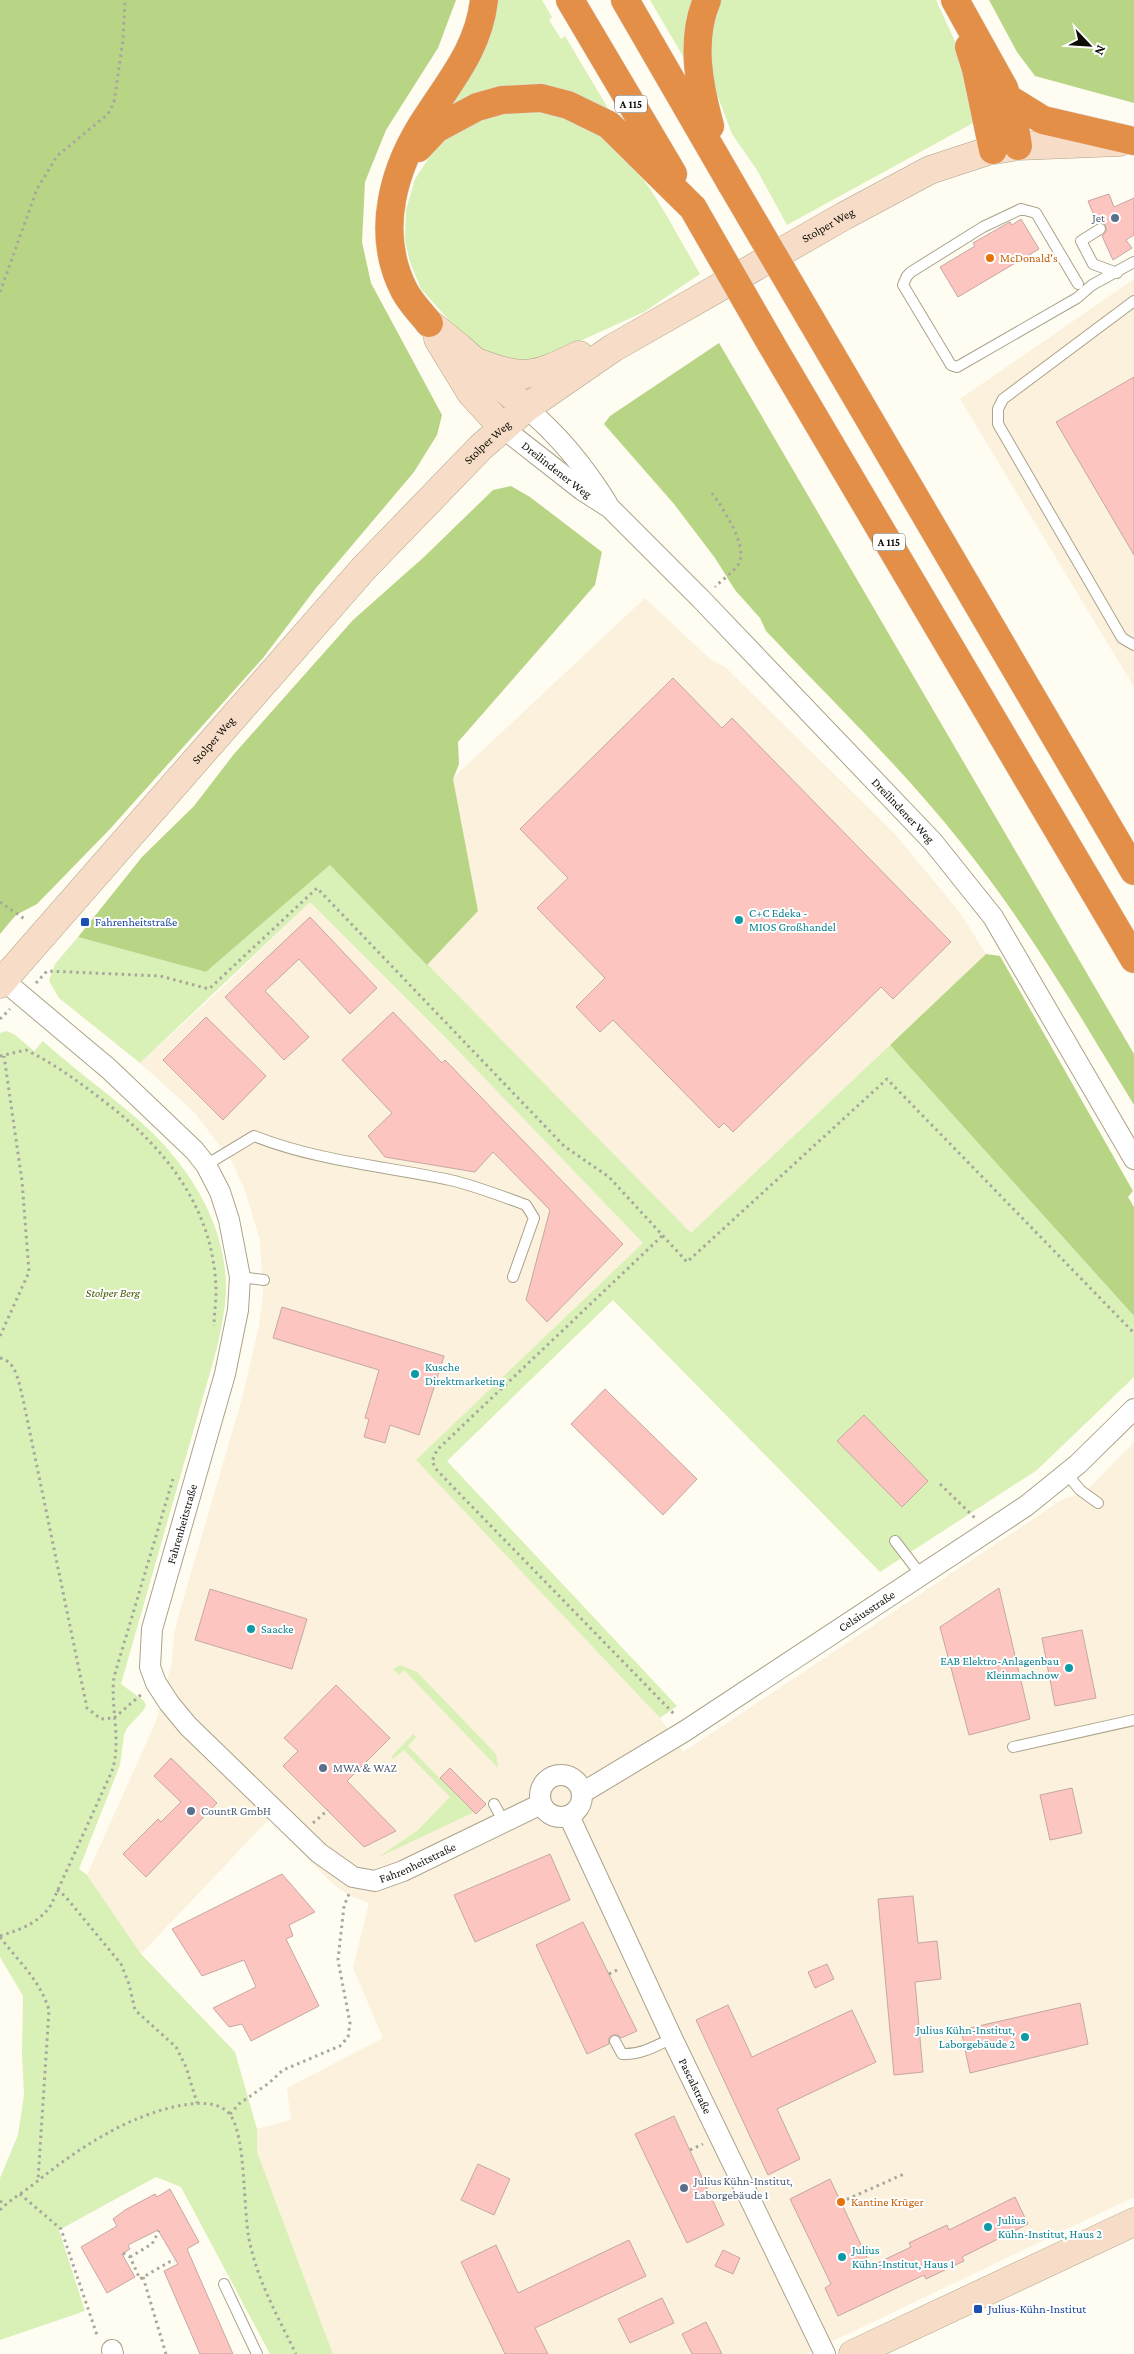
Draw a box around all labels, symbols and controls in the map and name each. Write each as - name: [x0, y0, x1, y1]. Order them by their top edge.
- north arrow: [1064, 20, 1114, 70]
- text: N: [1091, 43, 1110, 59]
- road number: A 115: [615, 96, 647, 112]
- street label: Stolper Weg: [799, 205, 857, 246]
- place label: Jet: [1091, 211, 1106, 225]
- marker: Jet: [1109, 212, 1121, 224]
- place label: McDonald's: [1000, 251, 1058, 265]
- marker: McDonald's: [984, 252, 996, 264]
- street label: Stolper Weg: [461, 417, 514, 467]
- street label: Dreilindener Weg: [519, 438, 594, 501]
- road number: A 115: [873, 534, 905, 550]
- street label: Stolper Weg: [189, 713, 238, 767]
- street label: Dreilindener Weg: [869, 775, 937, 846]
- place label: C+C Edeka - MIOS Großhandel: [749, 906, 836, 934]
- marker: C+C Edeka - MIOS Großhandel: [733, 914, 745, 926]
- place label: Fahrenheitstraße: [95, 915, 177, 929]
- marker: Fahrenheitstraße: [79, 916, 91, 928]
- park label: Stolper Berg: [86, 1286, 141, 1300]
- place label: Kusche Direktmarketing: [425, 1360, 505, 1388]
- marker: Kusche Direktmarketing: [409, 1368, 421, 1380]
- street label: Fahrenheitstraße: [164, 1483, 200, 1565]
- street label: Celsiusstraße: [836, 1587, 898, 1635]
- place label: Saacke: [261, 1622, 294, 1636]
- marker: Saacke: [245, 1623, 257, 1635]
- place label: EAB Elektro-Anlagenbau Kleinmachnow: [940, 1654, 1060, 1682]
- marker: EAB Elektro-Anlagenbau Kleinmachnow: [1063, 1662, 1075, 1674]
- place label: MWA & WAZ: [333, 1761, 397, 1775]
- marker: MWA & WAZ: [317, 1762, 329, 1774]
- place label: CountR GmbH: [201, 1804, 271, 1818]
- marker: CountR GmbH: [185, 1805, 197, 1817]
- street label: Fahrenheitstraße: [377, 1840, 458, 1886]
- place label: Julius Kühn-Institut, Laborgebäude 2: [915, 2023, 1015, 2051]
- marker: Julius Kühn-Institut, Laborgebäude 2: [1019, 2031, 1031, 2043]
- street label: Pascalstraße: [676, 2056, 715, 2116]
- place label: Julius Kühn-Institut, Laborgebäude 1: [693, 2174, 793, 2202]
- marker: Julius Kühn-Institut, Laborgebäude 1: [678, 2182, 690, 2194]
- place label: Kantine Krüger: [851, 2195, 924, 2209]
- marker: Kantine Krüger: [835, 2196, 847, 2208]
- place label: Julius Kühn-Institut, Haus 2: [997, 2213, 1102, 2241]
- marker: Julius Kühn-Institut, Haus 2: [982, 2221, 994, 2233]
- place label: Julius Kühn-Institut, Haus 1: [851, 2243, 954, 2271]
- marker: Julius Kühn-Institut, Haus 1: [836, 2251, 848, 2263]
- place label: Julius-Kühn-Institut: [987, 2302, 1087, 2316]
- marker: Julius-Kühn-Institut: [972, 2303, 984, 2315]

